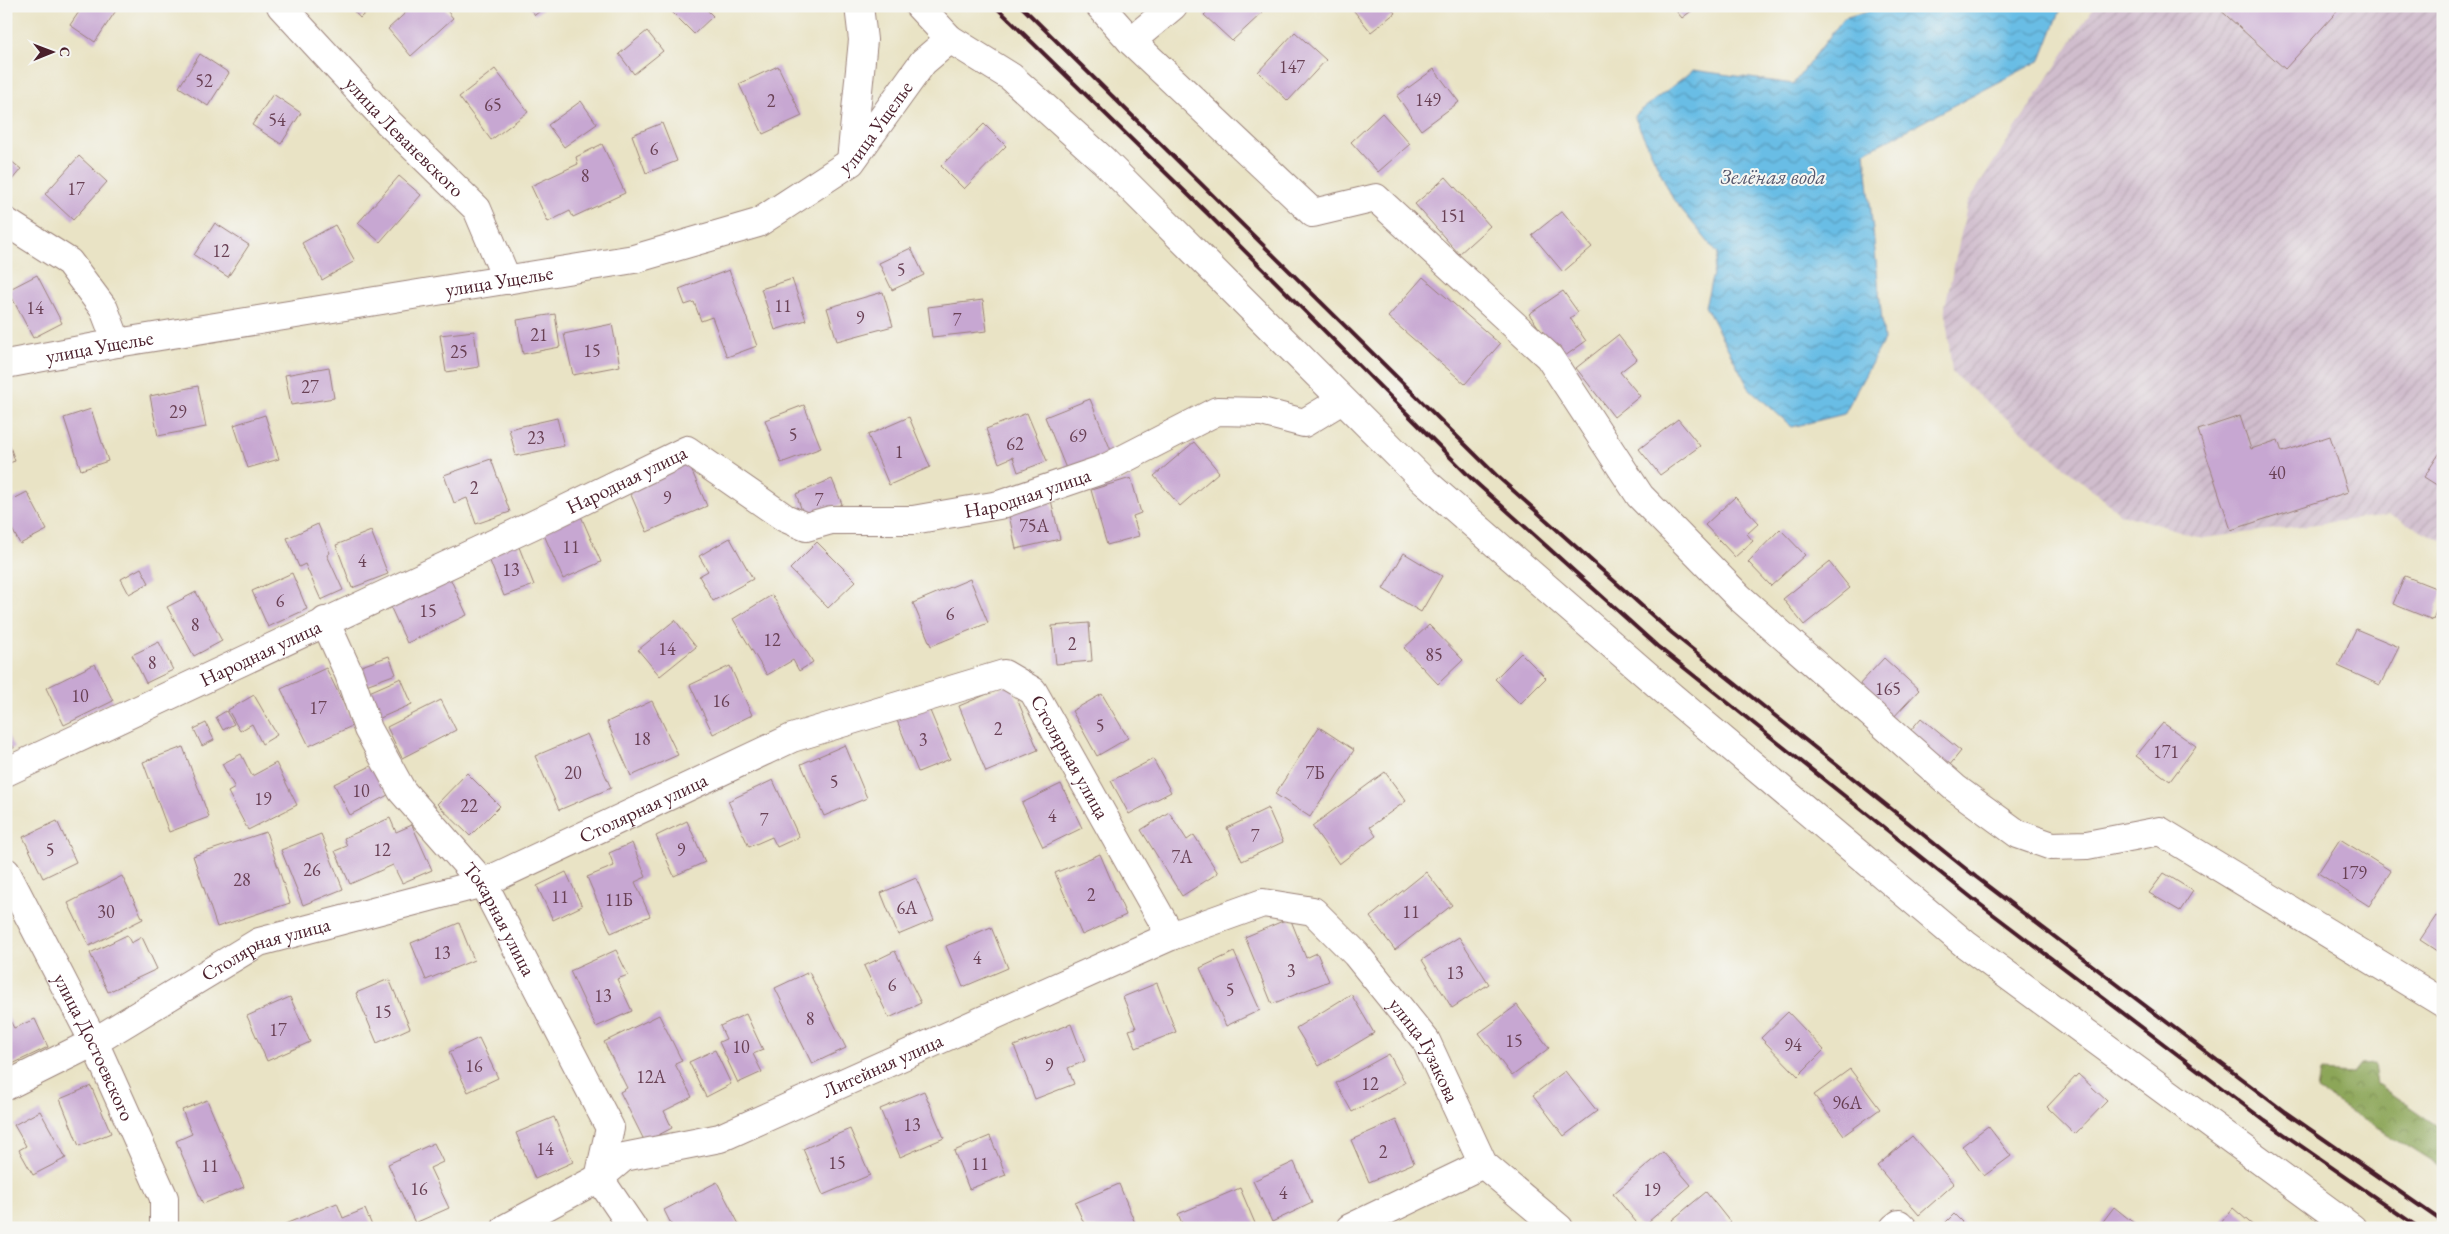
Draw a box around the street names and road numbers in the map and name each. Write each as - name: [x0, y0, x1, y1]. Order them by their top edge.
- street label: улица Леваневского: [339, 71, 470, 203]
- street label: улица Ущелье: [834, 75, 919, 179]
- street label: улица Ущелье: [443, 259, 555, 302]
- street label: улица Ущелье: [43, 324, 155, 369]
- street label: Народная улица: [562, 439, 691, 520]
- street label: Народная улица: [962, 462, 1094, 524]
- street label: Народная улица: [196, 613, 325, 692]
- street label: Столярная улица: [1025, 690, 1116, 824]
- street label: Столярная улица: [575, 767, 712, 849]
- street label: Токарная улица: [457, 856, 542, 980]
- street label: Столярная улица: [196, 911, 333, 987]
- street label: улица Достоевского: [48, 969, 141, 1125]
- street label: улица Гузакова: [1383, 992, 1466, 1106]
- street label: Литейная улица: [818, 1027, 947, 1104]

